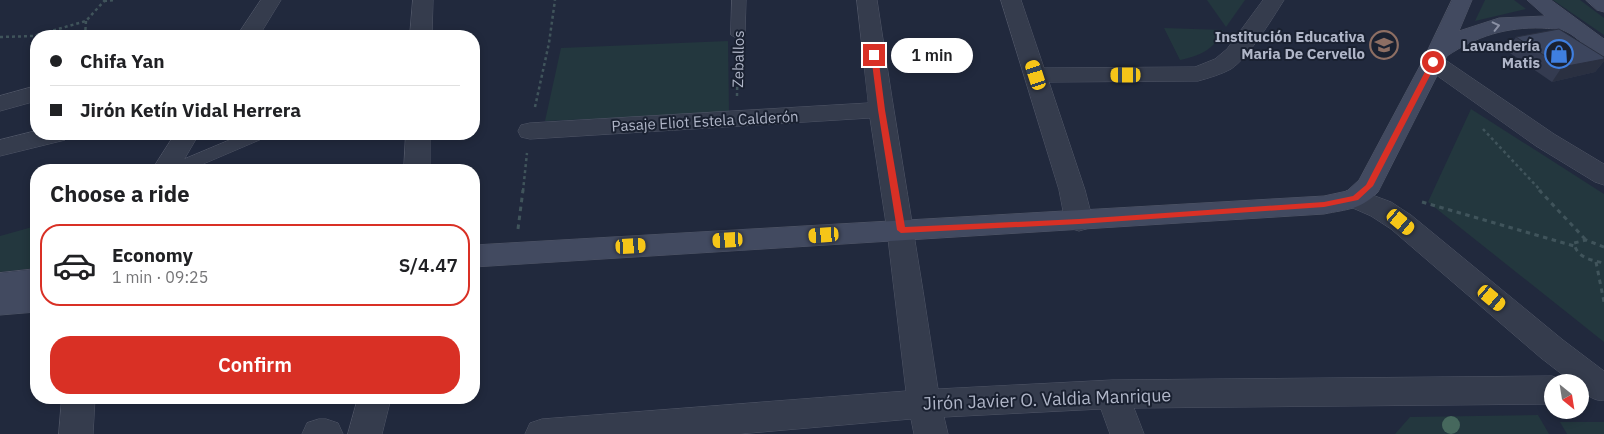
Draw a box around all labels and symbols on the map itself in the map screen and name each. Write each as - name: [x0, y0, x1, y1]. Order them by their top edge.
- one-way arrow: [1492, 21, 1501, 32]
- place label: Institución Educativa Maria De Cervello: [1215, 27, 1365, 63]
- street label: Zeballos: [728, 30, 748, 88]
- school or university icon: Institución Educativa Maria De Cervello: [1369, 30, 1399, 60]
- place label: Lavandería Matis: [1462, 36, 1540, 72]
- callout: 1 min: [892, 38, 974, 72]
- shop icon: Lavandería Matis: [1544, 39, 1574, 69]
- route end: [863, 44, 885, 66]
- route start: [1422, 51, 1444, 73]
- car: [1024, 58, 1047, 92]
- car: [1111, 68, 1141, 83]
- street label: Pasaje Eliot Estela Calderón: [611, 107, 799, 135]
- car: [1384, 207, 1417, 237]
- car: [808, 226, 839, 244]
- car: [712, 232, 743, 248]
- car: [615, 238, 646, 254]
- car: [1475, 283, 1508, 313]
- north arrow: [1544, 374, 1589, 419]
- street label: Jirón Javier O. Valdia Manrique: [922, 383, 1172, 415]

